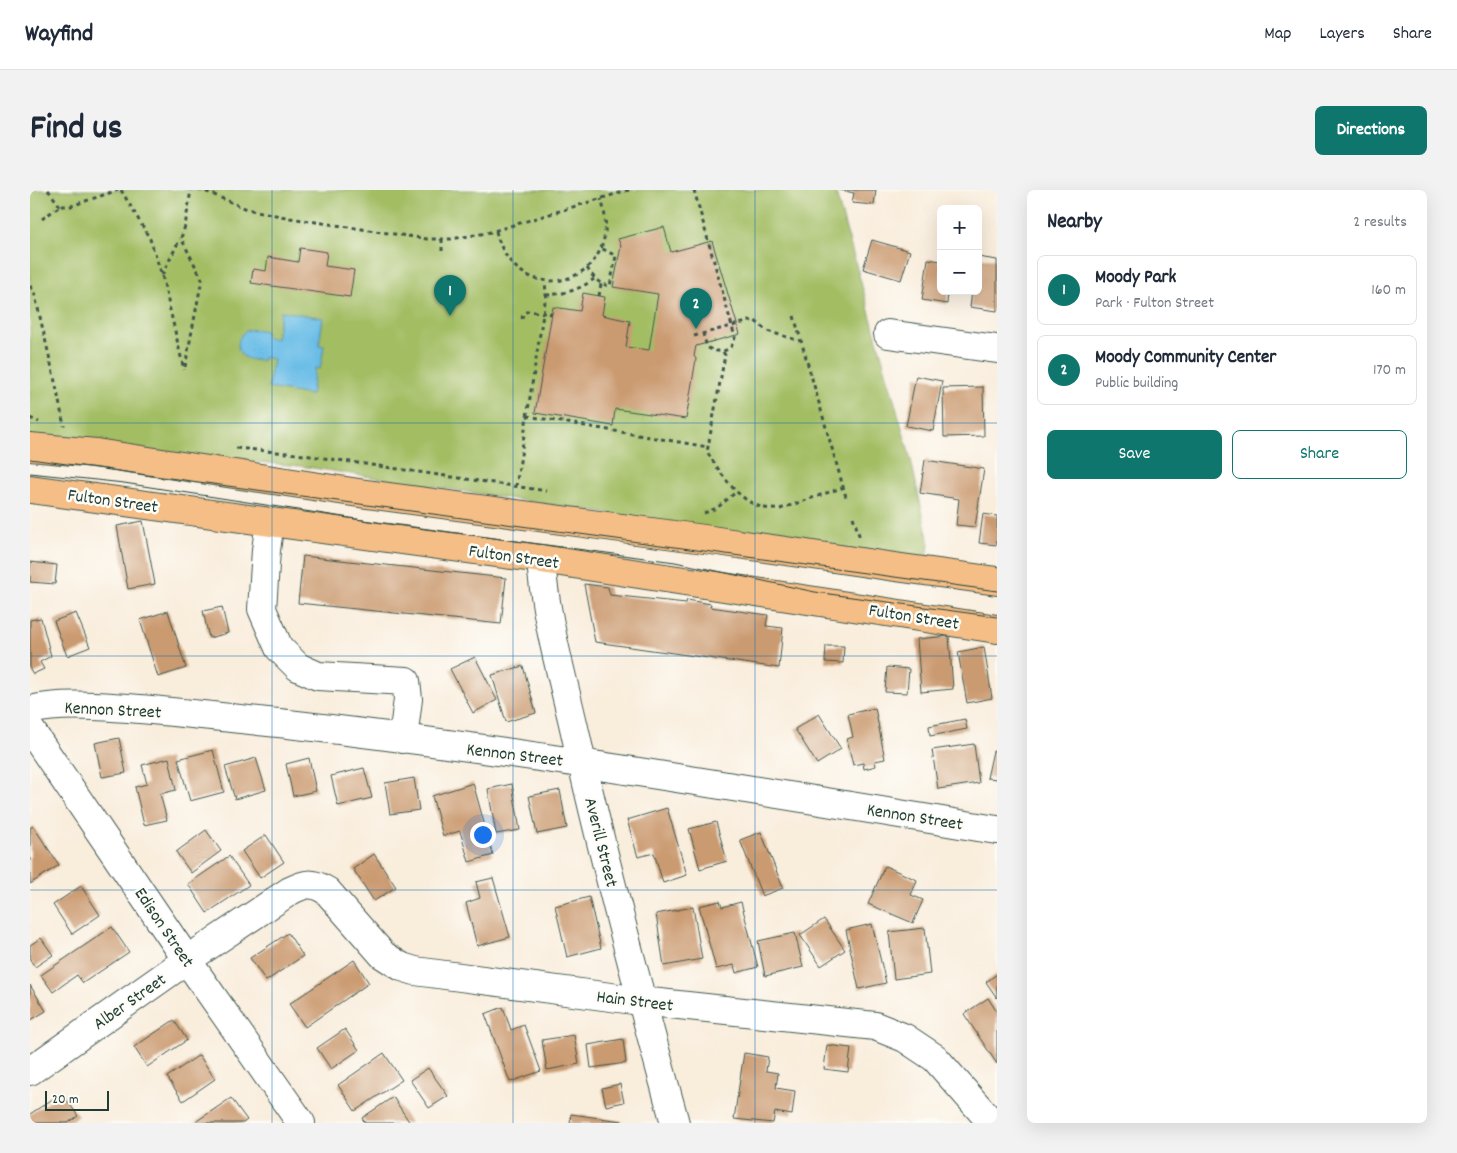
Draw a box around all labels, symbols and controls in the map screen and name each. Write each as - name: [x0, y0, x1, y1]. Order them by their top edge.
- text: Wayfind: [25, 18, 93, 52]
- text: Map: [1264, 22, 1291, 47]
- text: Layers: [1319, 22, 1365, 47]
- text: Share: [1393, 22, 1432, 47]
- text: Find us: [30, 105, 122, 155]
- button: Directions: [1315, 106, 1427, 155]
- map controls: [937, 205, 982, 295]
- button: +: [937, 205, 982, 250]
- text: Nearby: [1047, 208, 1102, 238]
- text: 2 results: [1353, 211, 1407, 234]
- button: −: [937, 250, 982, 295]
- text: Moody Park: [1095, 265, 1176, 292]
- pin: 1: [434, 275, 466, 316]
- text: 1: [1062, 279, 1066, 302]
- text: 160 m: [1371, 279, 1406, 302]
- pin: 2: [680, 288, 712, 329]
- text: Park · Fulton Street: [1095, 292, 1214, 315]
- text: Moody Community Center: [1095, 345, 1276, 372]
- text: 2: [1061, 359, 1068, 382]
- text: 170 m: [1373, 359, 1406, 382]
- text: Public building: [1095, 372, 1178, 395]
- button: Save: [1047, 430, 1222, 479]
- button: Share: [1232, 430, 1407, 479]
- street label: Fulton Street: [66, 484, 160, 521]
- street label: Fulton Street: [467, 540, 561, 577]
- street label: Fulton Street: [867, 599, 961, 638]
- street label: Kennon Street: [64, 696, 162, 727]
- street label: Kennon Street: [465, 738, 565, 775]
- street label: Averill Street: [576, 795, 623, 890]
- street label: Kennon Street: [865, 799, 965, 838]
- your location: [470, 822, 496, 848]
- street label: Edison Street: [127, 883, 199, 974]
- street label: Alber Street: [89, 968, 172, 1037]
- street label: Hain Street: [595, 985, 675, 1020]
- scale bar: [45, 1088, 109, 1111]
- text: 20 m: [52, 1090, 79, 1110]

